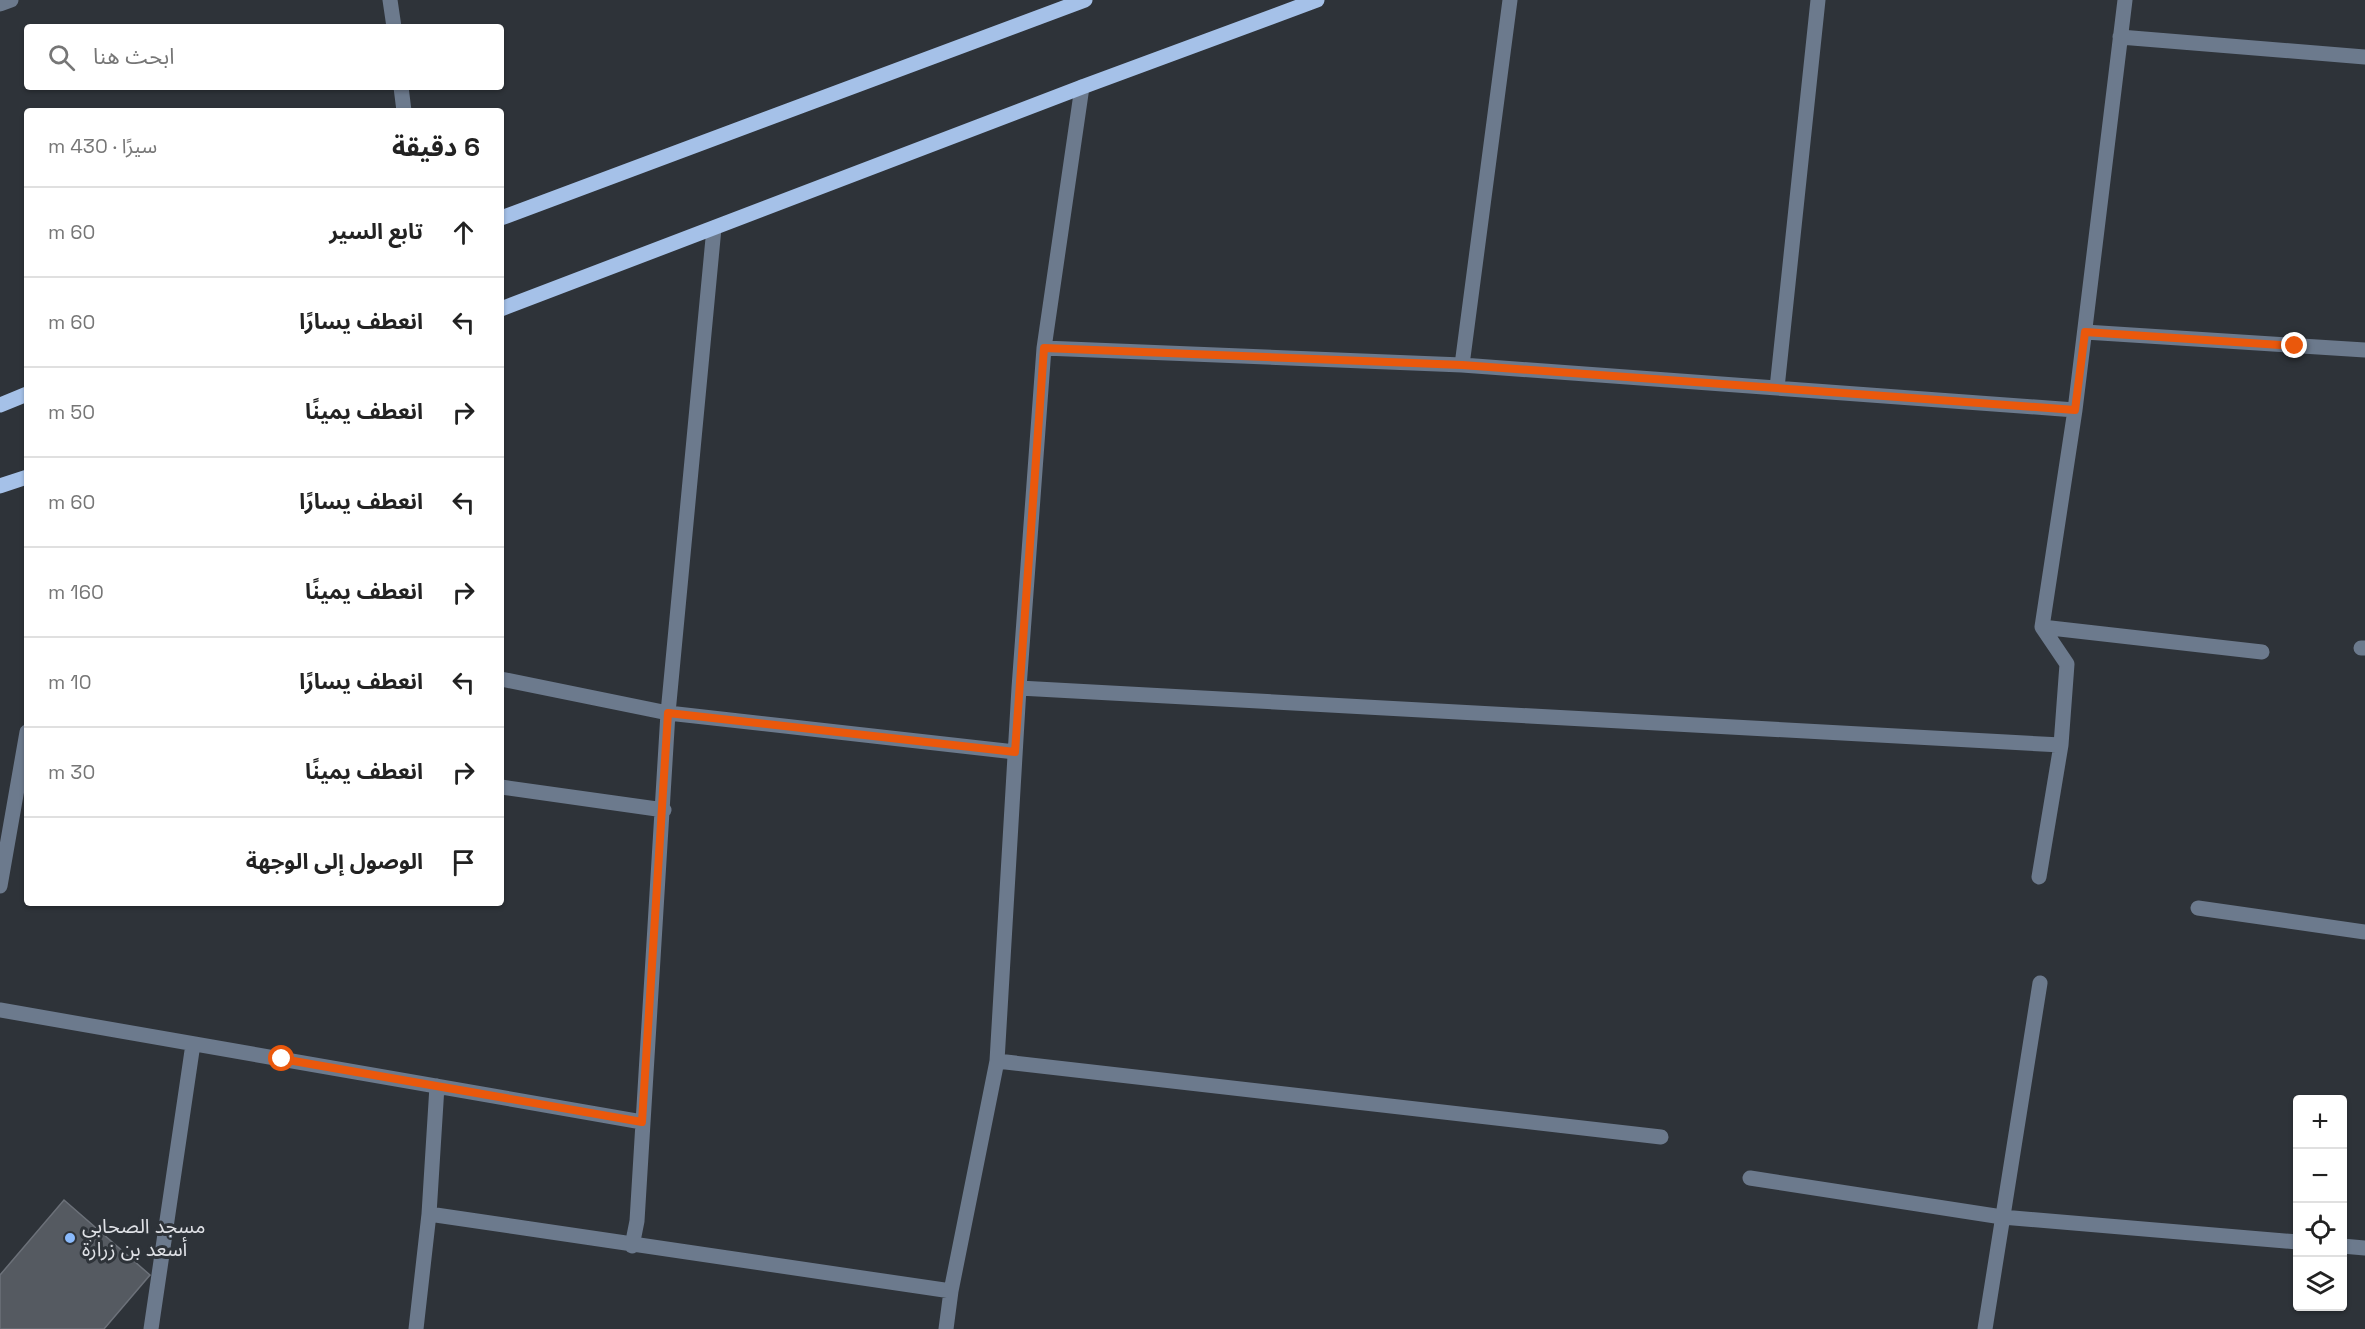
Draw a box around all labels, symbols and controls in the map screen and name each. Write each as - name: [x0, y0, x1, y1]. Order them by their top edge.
- search box: [24, 24, 504, 90]
- icon: search: [45, 41, 78, 74]
- text: ابحث هنا: [93, 42, 174, 70]
- text: 6 دقيقة: [392, 130, 480, 164]
- text: سيرًا · 430 m: [48, 133, 157, 159]
- icon: ahead: [447, 216, 480, 249]
- text: تابع السير: [329, 217, 423, 245]
- text: 60 m: [48, 219, 95, 245]
- icon: left: [447, 306, 480, 339]
- text: انعطف يسارًا: [299, 307, 423, 335]
- text: 60 m: [48, 309, 95, 335]
- route end: [2281, 332, 2307, 358]
- icon: right: [447, 396, 480, 429]
- text: انعطف يمينًا: [305, 397, 423, 425]
- text: 50 m: [48, 399, 95, 425]
- icon: left: [447, 486, 480, 519]
- text: انعطف يسارًا: [299, 487, 423, 515]
- text: 60 m: [48, 489, 95, 515]
- icon: right: [447, 576, 480, 609]
- text: انعطف يمينًا: [305, 577, 423, 605]
- text: 160 m: [48, 579, 104, 605]
- icon: left: [447, 666, 480, 699]
- text: انعطف يسارًا: [299, 667, 423, 695]
- text: 10 m: [48, 669, 92, 695]
- icon: right: [447, 756, 480, 789]
- text: انعطف يمينًا: [305, 757, 423, 785]
- text: 30 m: [48, 759, 95, 785]
- icon: arrive: [447, 846, 480, 879]
- text: الوصول إلى الوجهة: [246, 847, 423, 875]
- route start: [268, 1045, 294, 1071]
- map controls: [2293, 1095, 2347, 1311]
- button: +: [2293, 1095, 2347, 1149]
- button: −: [2293, 1149, 2347, 1203]
- button: locate: [2293, 1203, 2347, 1257]
- place label: مسجد الصحابي أسعد بن زرارة: [82, 1213, 206, 1262]
- marker: مسجد الصحابي أسعد بن زرارة: [63, 1231, 77, 1245]
- button: layers: [2293, 1257, 2347, 1311]

